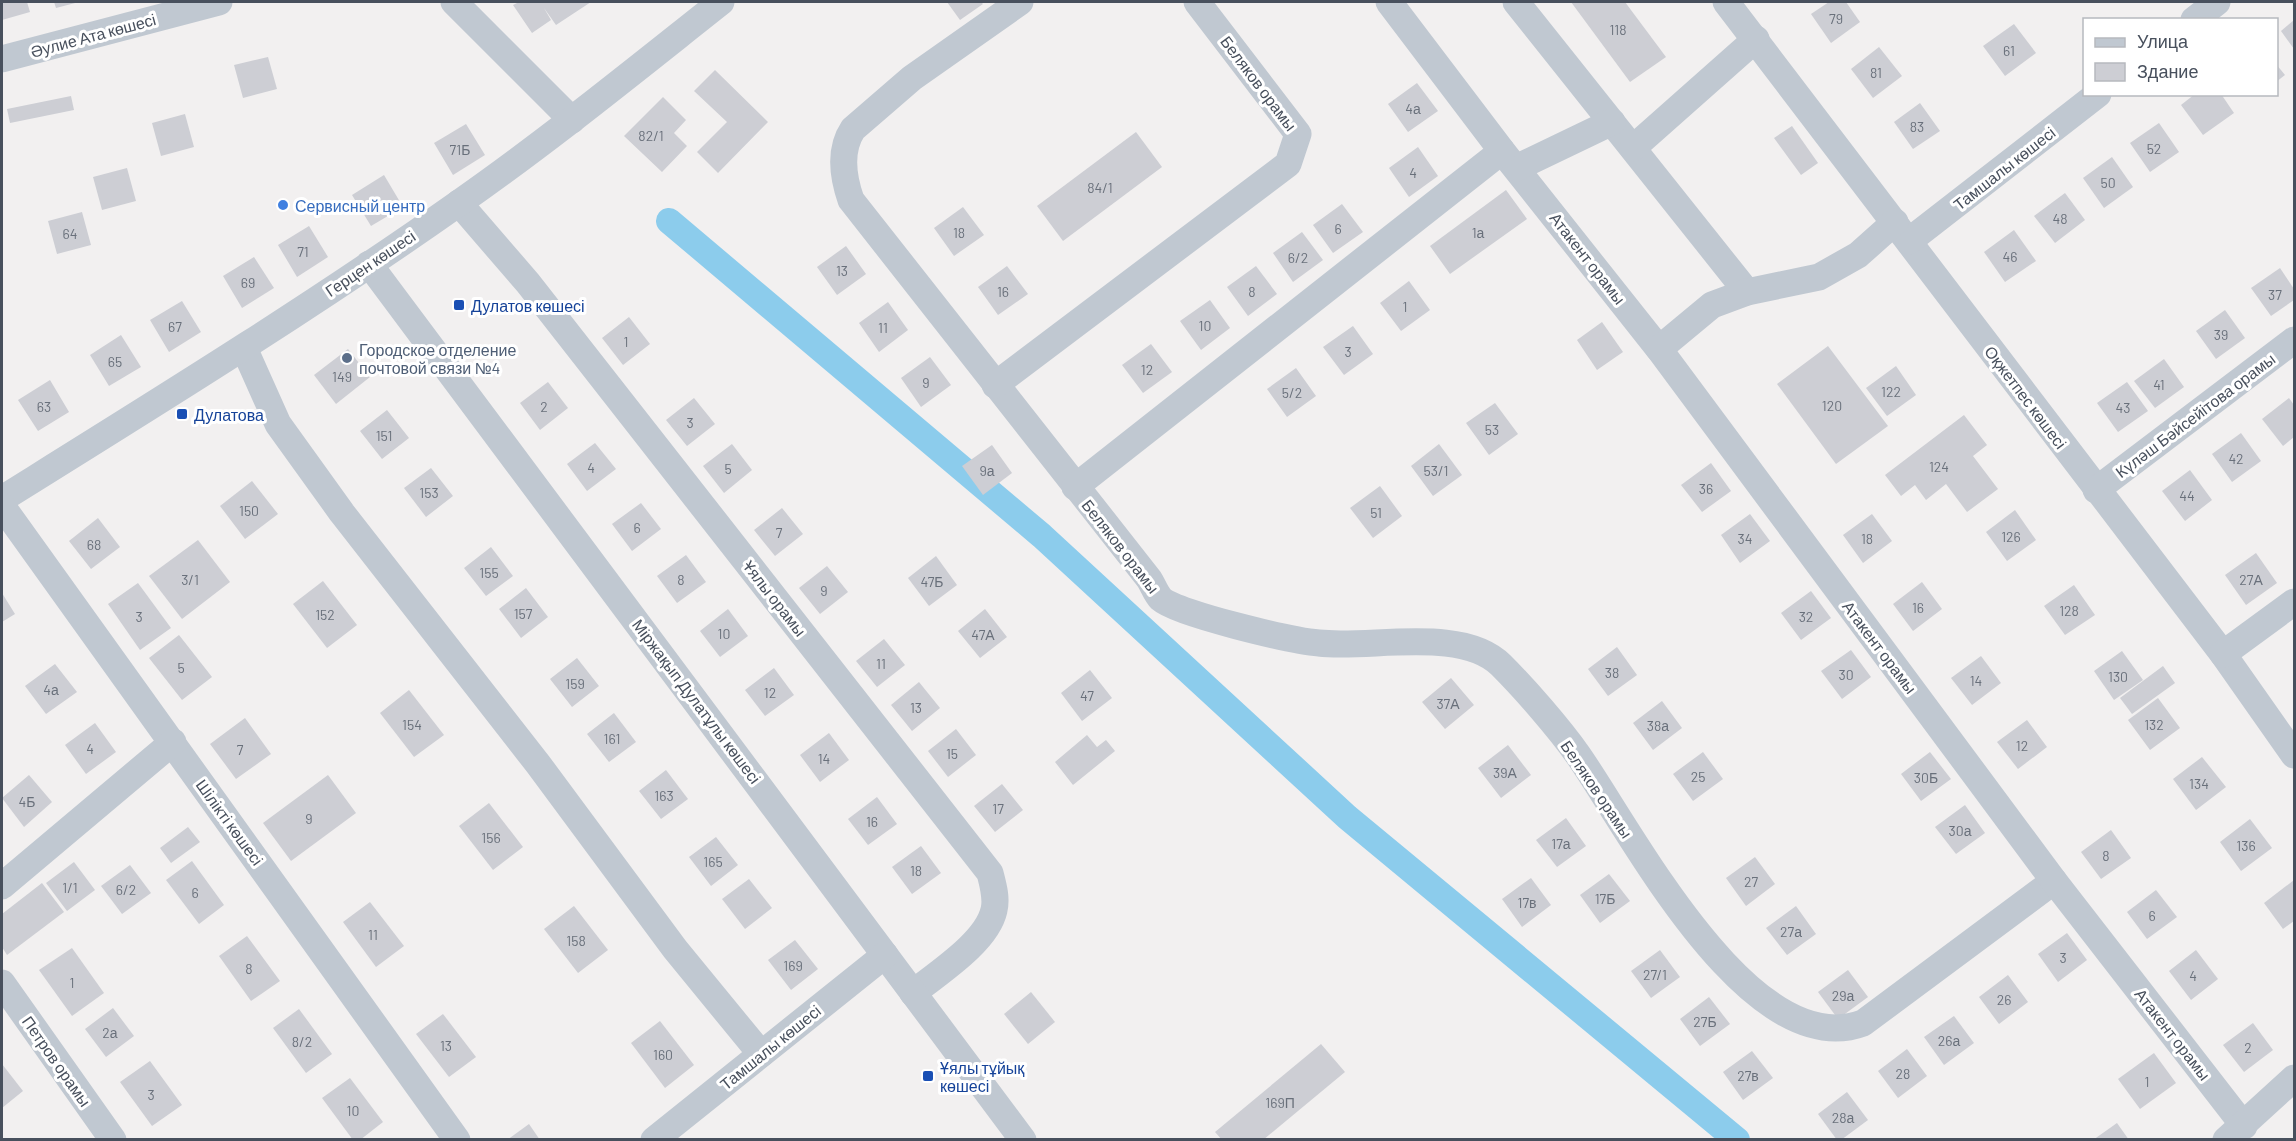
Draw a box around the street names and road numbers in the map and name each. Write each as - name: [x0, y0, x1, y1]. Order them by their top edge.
- street label: Әулие Ата көшесі: [28, 9, 158, 61]
- street label: Беляков орамы: [1217, 32, 1301, 134]
- street label: Тамшалы көшесі: [1949, 122, 2059, 214]
- street label: Атакент орамы: [1546, 208, 1630, 308]
- street label: Герцен көшесі: [321, 226, 419, 300]
- street label: Оқжетпес көшесі: [1981, 342, 2071, 452]
- street label: Күләш Бәйсейітова орамы: [2111, 349, 2279, 481]
- street label: Беляков орамы: [1078, 495, 1164, 597]
- street label: Ұялы орамы: [740, 556, 810, 640]
- street label: Атакент орамы: [1839, 597, 1921, 697]
- street label: Міржақып Дулатұлы көшесі: [629, 615, 765, 787]
- street label: Беляков орамы: [1557, 736, 1637, 842]
- street label: Шілікті көшесі: [192, 775, 268, 869]
- street label: Атакент орамы: [2131, 984, 2215, 1084]
- street label: Тамшалы көшесі: [716, 1001, 824, 1093]
- street label: Петров орамы: [19, 1012, 95, 1110]

